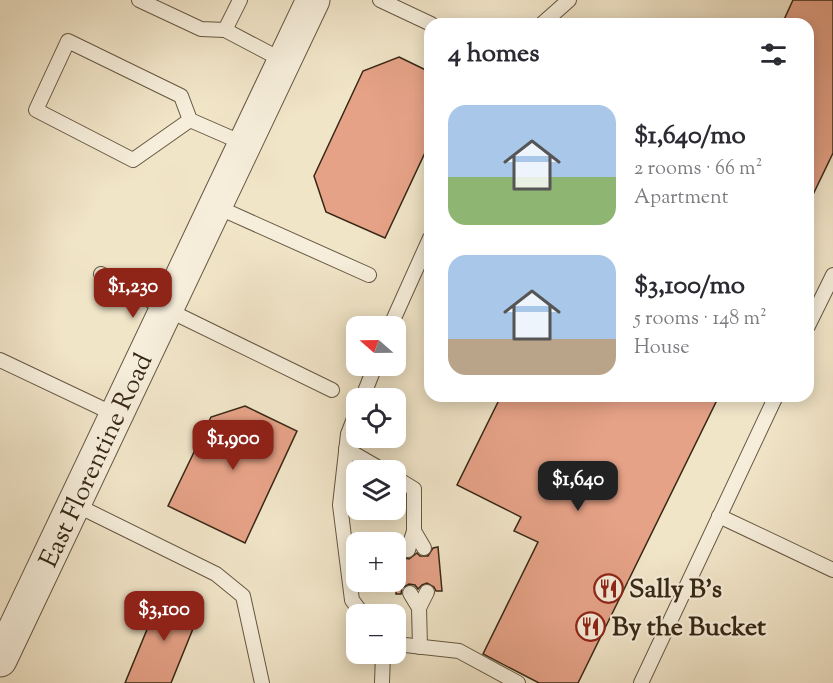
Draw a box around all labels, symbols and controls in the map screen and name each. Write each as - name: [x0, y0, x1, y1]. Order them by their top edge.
- text: 4 homes: [448, 36, 539, 73]
- icon: filters: [757, 38, 790, 71]
- text: $1,640/mo: [634, 118, 746, 155]
- icon: home: [496, 129, 568, 201]
- text: 2 rooms · 66 m²: [634, 155, 762, 184]
- text: Apartment: [634, 184, 729, 213]
- pin: $1,230: [84, 268, 182, 319]
- text: $3,100/mo: [634, 268, 745, 305]
- text: $1,230: [108, 273, 158, 302]
- icon: home: [496, 279, 568, 351]
- text: 5 rooms · 148 m²: [634, 305, 767, 334]
- north arrow: [346, 316, 406, 376]
- map controls: [346, 316, 406, 664]
- text: House: [634, 334, 689, 363]
- street label: East Florentine Road: [31, 348, 163, 574]
- button: locate: [346, 388, 406, 448]
- pin: $1,900: [184, 420, 282, 471]
- text: $1,900: [207, 425, 259, 454]
- button: layers: [346, 460, 406, 520]
- pin: $1,640: [529, 461, 627, 512]
- text: $1,640: [552, 466, 604, 495]
- button: +: [346, 532, 406, 592]
- restaurant icon: Sally B's: [592, 572, 624, 604]
- place label: Sally B's: [629, 572, 722, 609]
- pin: $3,100: [115, 591, 213, 642]
- text: $3,100: [138, 596, 190, 625]
- button: −: [346, 604, 406, 664]
- restaurant icon: By the Bucket: [575, 610, 607, 642]
- place label: By the Bucket: [612, 610, 766, 647]

